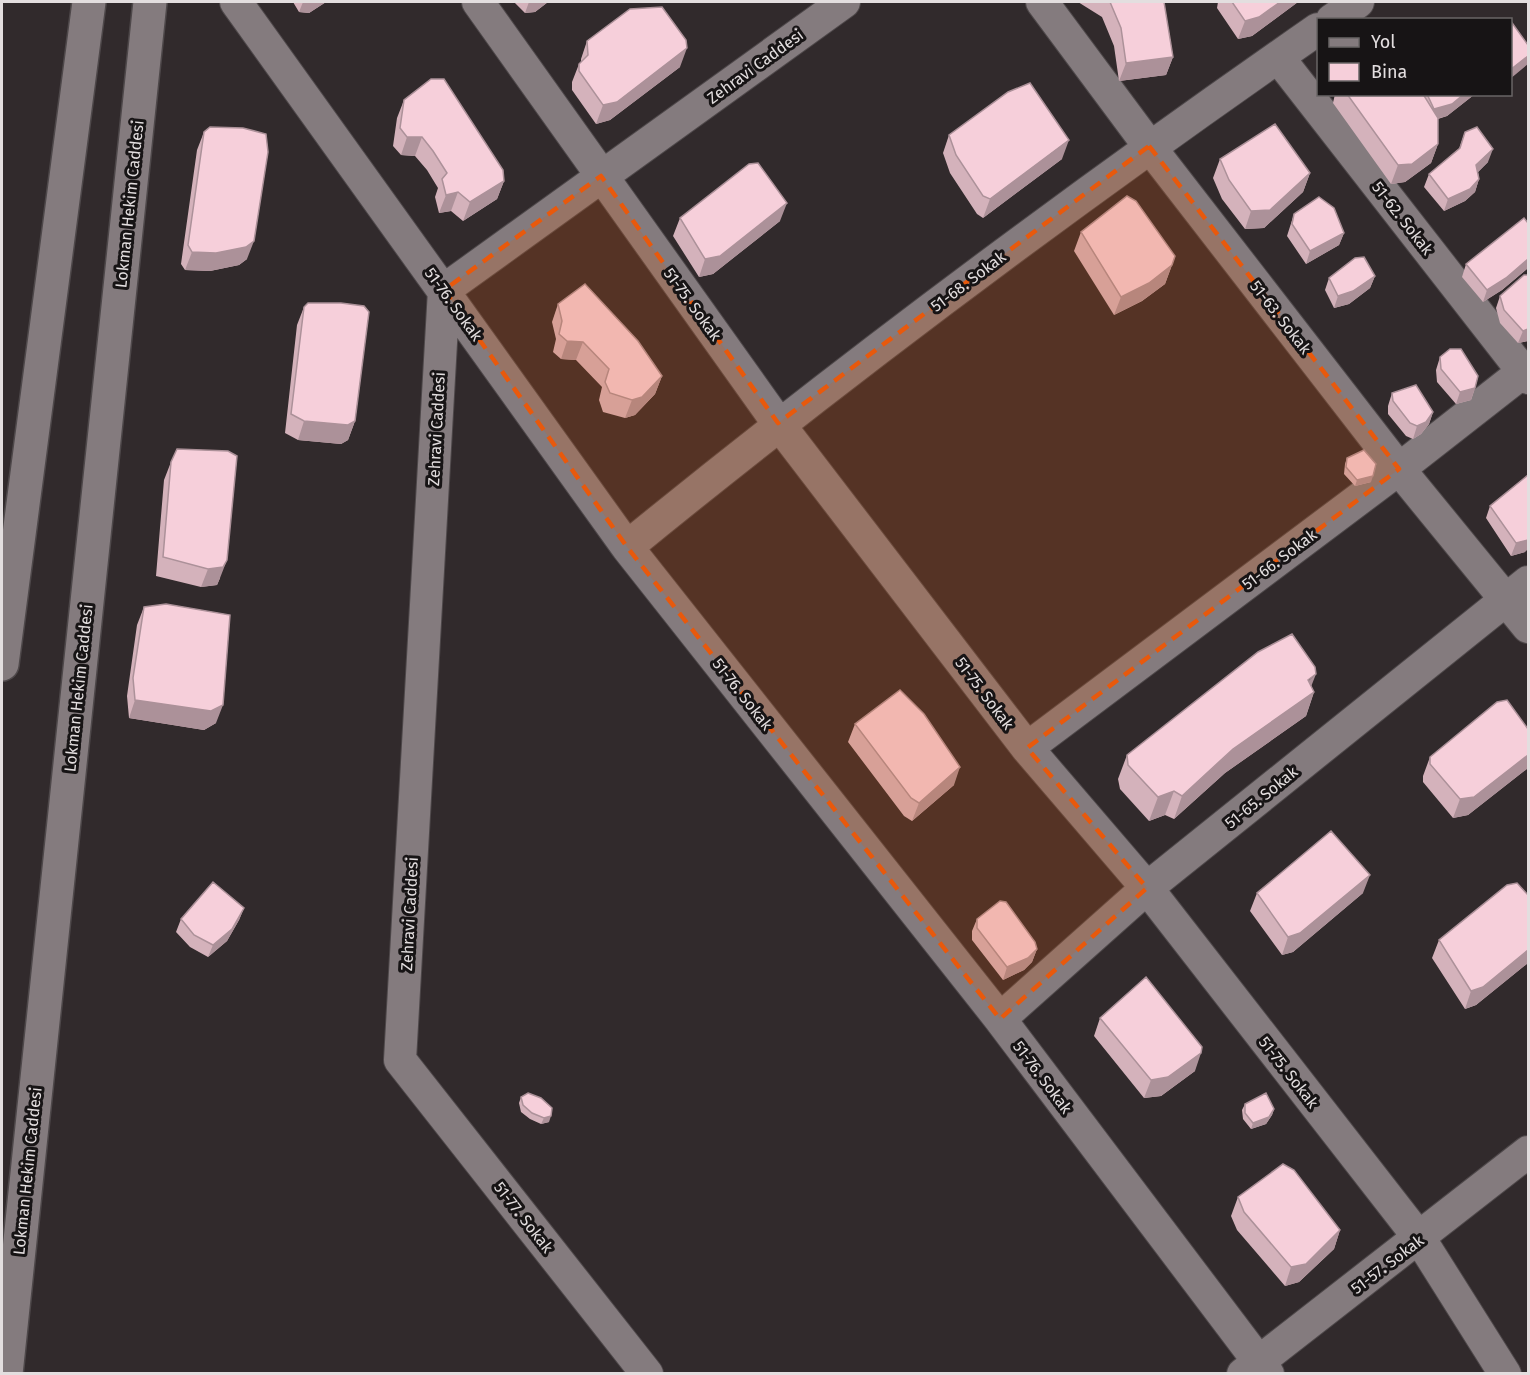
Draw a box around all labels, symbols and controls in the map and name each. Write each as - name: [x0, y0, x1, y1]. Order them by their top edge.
- legend: [1317, 18, 1512, 96]
- street label: Zehravi Caddesi: [704, 25, 807, 108]
- text: Yol: [1371, 31, 1396, 53]
- text: Bina: [1371, 61, 1407, 83]
- street label: Lokman Hekim Caddesi: [111, 119, 148, 289]
- street label: 51-62. Sokak: [1368, 178, 1438, 259]
- street label: 51-68. Sokak: [927, 247, 1010, 316]
- street label: 51-76. Sokak: [421, 264, 487, 345]
- street label: 51-75. Sokak: [660, 264, 726, 345]
- street label: 51-63. Sokak: [1246, 277, 1316, 358]
- street label: Zehravi Caddesi: [424, 372, 449, 487]
- street label: 51-66. Sokak: [1238, 525, 1321, 594]
- street label: Lokman Hekim Caddesi: [60, 603, 97, 773]
- street label: 51-75. Sokak: [951, 653, 1018, 734]
- street label: 51-76. Sokak: [709, 655, 777, 735]
- street label: 51-65. Sokak: [1221, 762, 1302, 832]
- street label: Zehravi Caddesi: [397, 857, 422, 972]
- street label: 51-75. Sokak: [1255, 1033, 1323, 1112]
- street label: 51-76. Sokak: [1009, 1037, 1077, 1118]
- street label: Lokman Hekim Caddesi: [9, 1086, 46, 1256]
- street label: 51-77. Sokak: [490, 1178, 558, 1257]
- street label: 51-57. Sokak: [1347, 1230, 1428, 1298]

